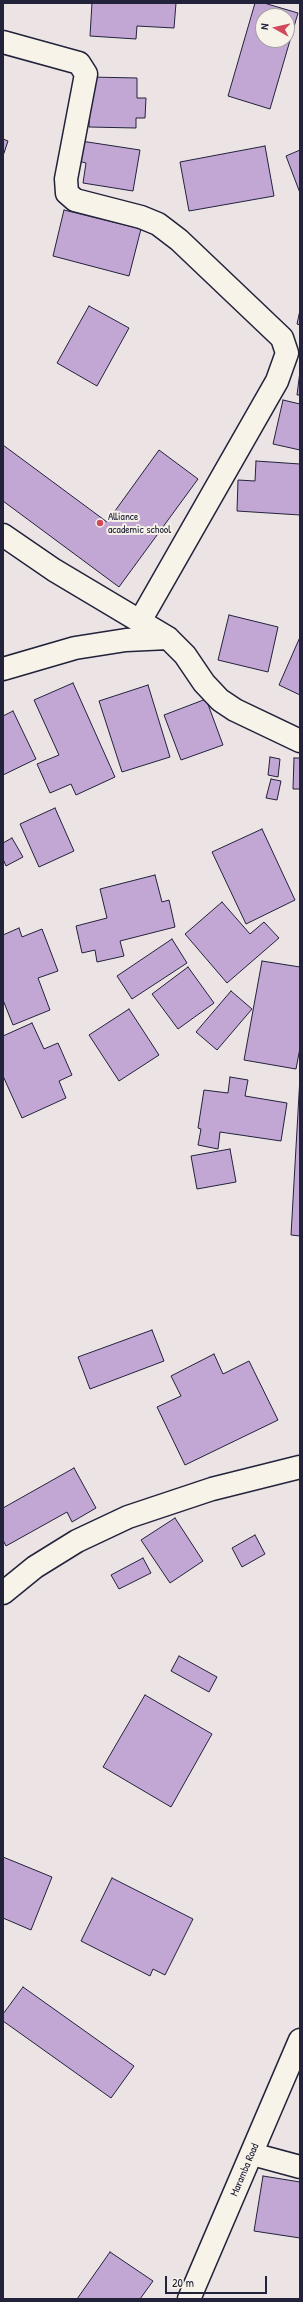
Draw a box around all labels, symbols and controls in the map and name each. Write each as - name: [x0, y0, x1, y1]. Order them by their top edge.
- north arrow: [255, 8, 295, 48]
- text: N: [257, 23, 271, 30]
- place label: Alliance academic school: [108, 510, 171, 536]
- marker: Alliance academic school: [95, 518, 105, 528]
- street label: Maramba Road: [228, 2142, 262, 2198]
- scale bar: [167, 2268, 269, 2294]
- text: 20 m: [172, 2274, 194, 2291]

